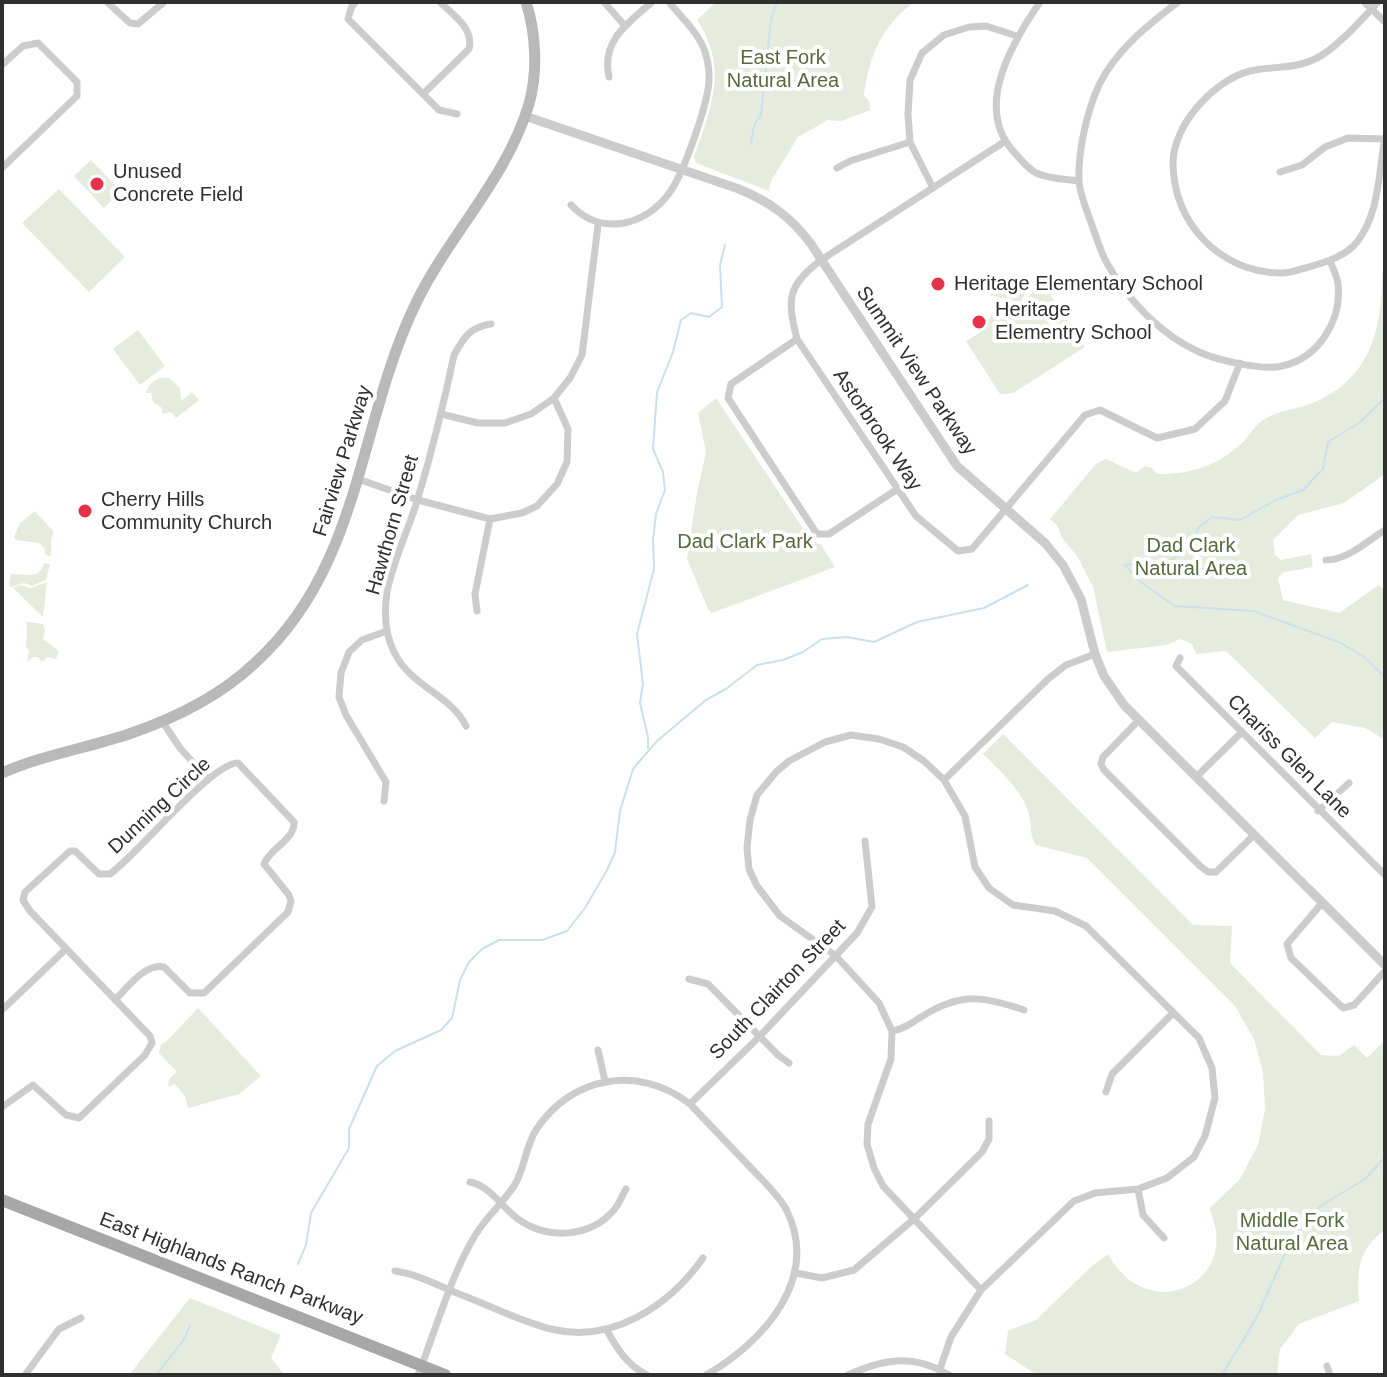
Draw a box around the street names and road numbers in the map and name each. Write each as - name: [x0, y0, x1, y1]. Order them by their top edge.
- street label: Summit View Parkway: [851, 282, 981, 460]
- street label: Astorbrook Way: [827, 365, 927, 495]
- street label: Fairview Parkway: [309, 383, 377, 539]
- street label: Hawthorn Street: [362, 452, 424, 598]
- street label: Chariss Glen Lane: [1222, 690, 1356, 824]
- street label: Dunning Circle: [104, 752, 216, 860]
- street label: South Clairton Street: [705, 915, 851, 1065]
- street label: East Highlands Ranch Parkway: [96, 1208, 366, 1330]

